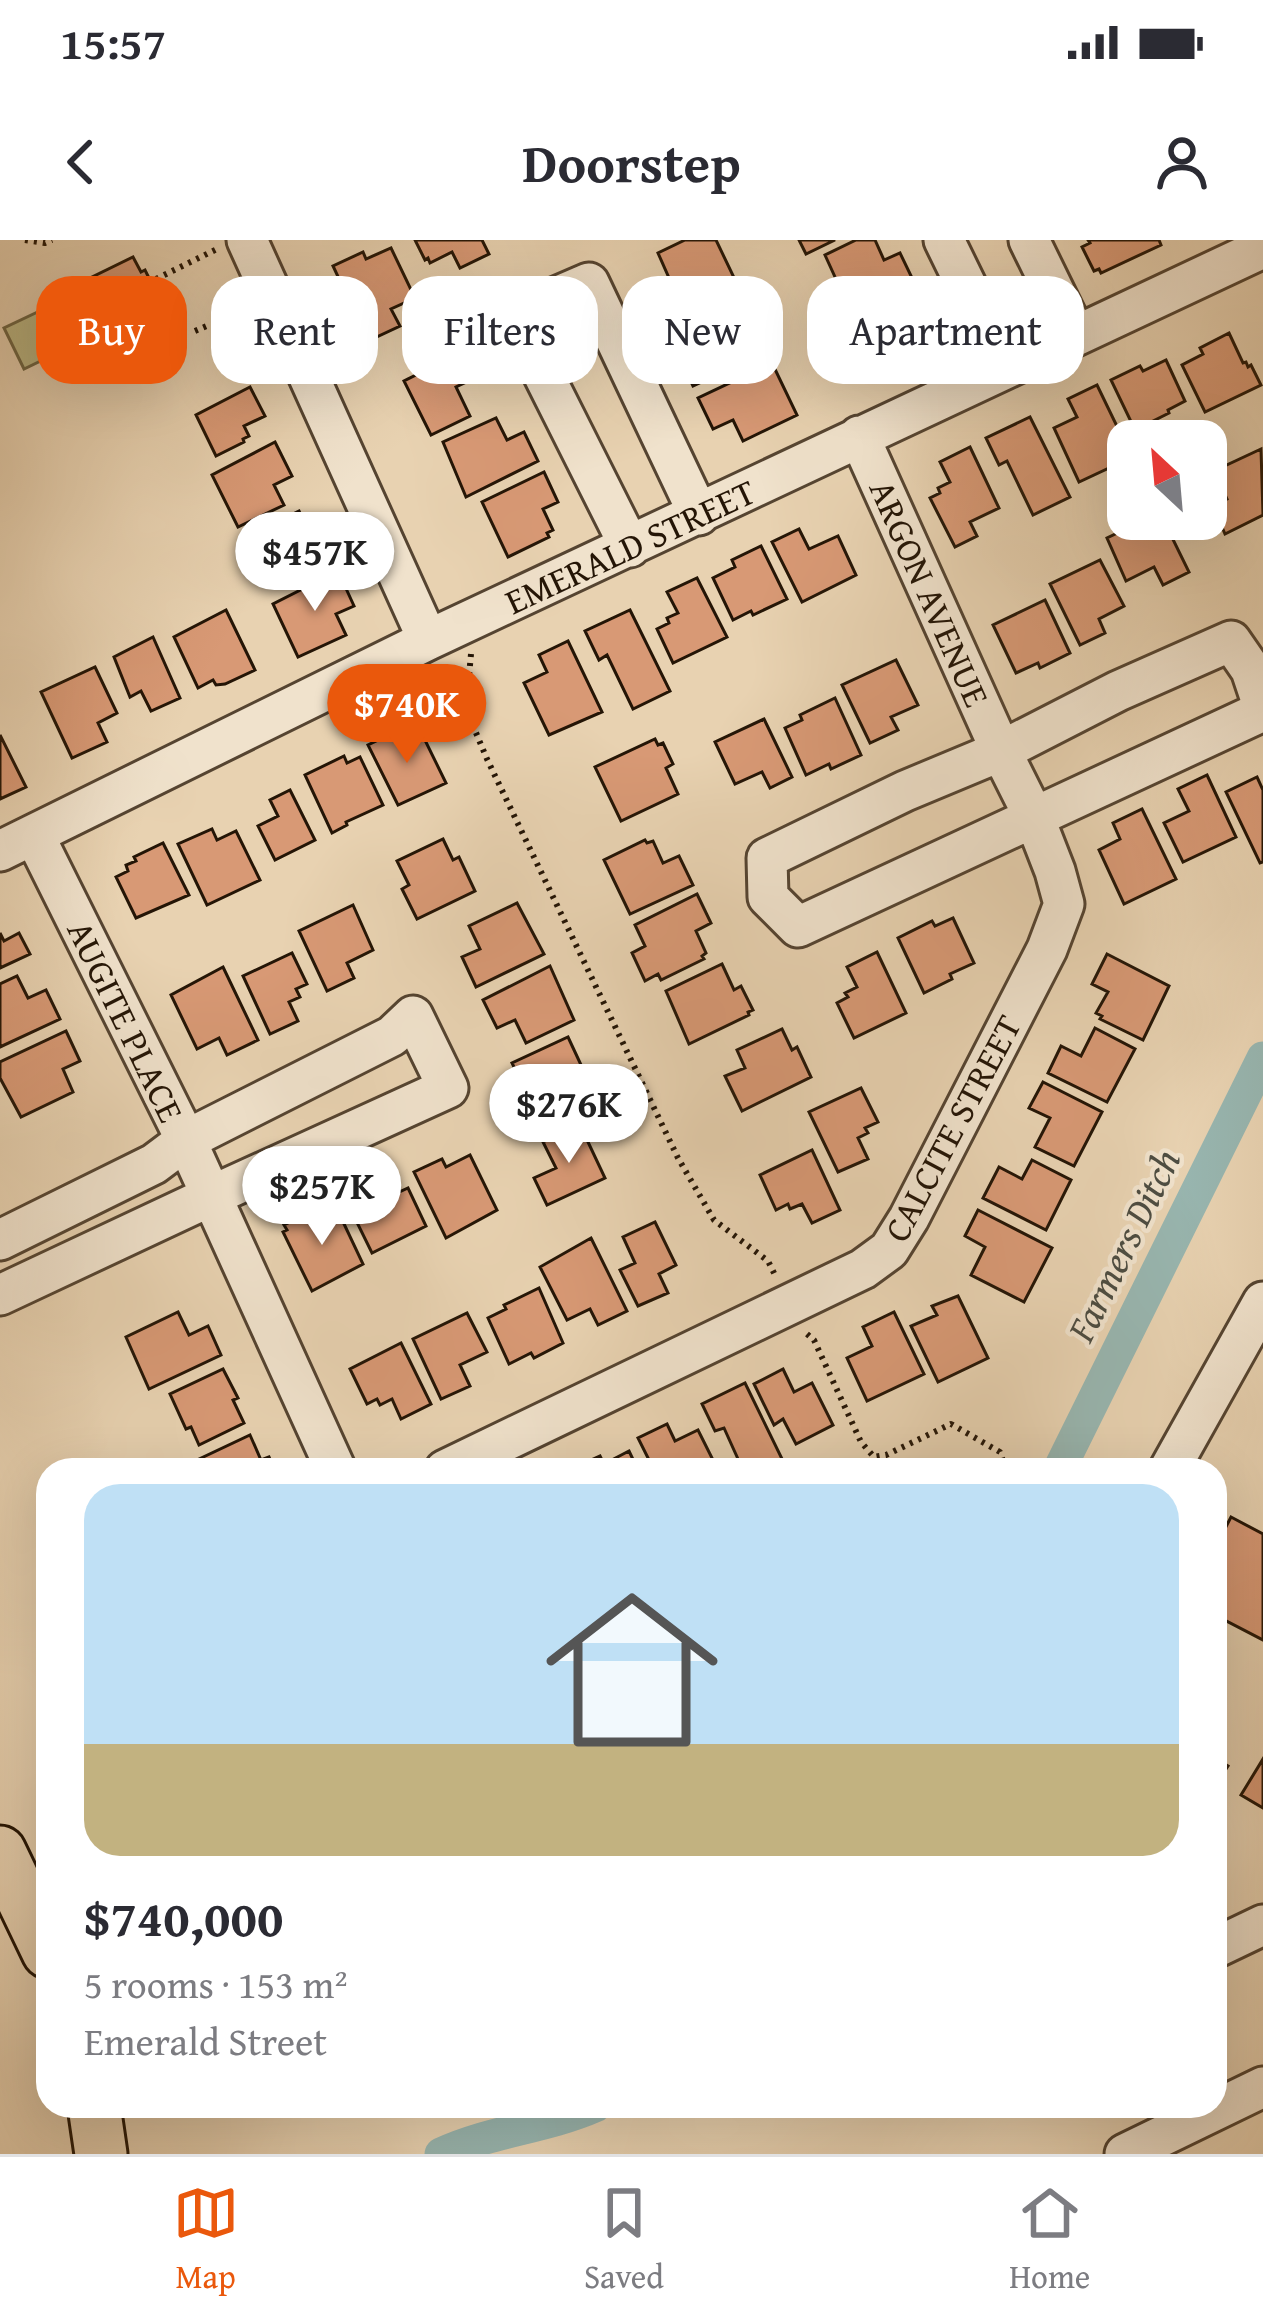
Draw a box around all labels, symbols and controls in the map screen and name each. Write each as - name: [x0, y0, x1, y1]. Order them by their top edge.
- text: 15:57: [60, 10, 166, 75]
- text: Doorstep: [522, 123, 741, 202]
- icon: back: [48, 129, 114, 195]
- icon: person: [1149, 129, 1215, 195]
- chip: Buy: [36, 276, 187, 384]
- chip: Rent: [211, 276, 378, 384]
- chip: Filters: [402, 276, 598, 384]
- chip: New: [622, 276, 783, 384]
- chip: Apartment: [807, 276, 1084, 384]
- north arrow: [1107, 420, 1227, 540]
- map controls: [1107, 420, 1227, 540]
- street label: EMERALD STREET: [496, 464, 764, 627]
- street label: ARGON AVENUE: [857, 471, 1004, 715]
- pin: $457K: [231, 512, 399, 614]
- text: $457K: [262, 522, 368, 579]
- pin: $740K: [323, 664, 491, 766]
- text: $740K: [354, 674, 460, 731]
- street label: AUGITE PLACE: [55, 911, 198, 1131]
- street label: CALCITE STREET: [869, 1005, 1034, 1251]
- pin: $276K: [485, 1064, 653, 1166]
- text: $276K: [516, 1074, 622, 1131]
- water label: Farmers Ditch: [1051, 1139, 1194, 1352]
- pin: $257K: [238, 1146, 406, 1248]
- text: $257K: [269, 1156, 375, 1213]
- icon: home: [524, 1562, 740, 1778]
- text: $740,000: [84, 1880, 283, 1955]
- text: 5 rooms · 153 m²: [84, 1955, 348, 2012]
- text: Emerald Street: [84, 2012, 327, 2069]
- tab: Map: [173, 2180, 239, 2300]
- tab: Saved: [584, 2180, 664, 2300]
- tab: Home: [1009, 2180, 1090, 2300]

